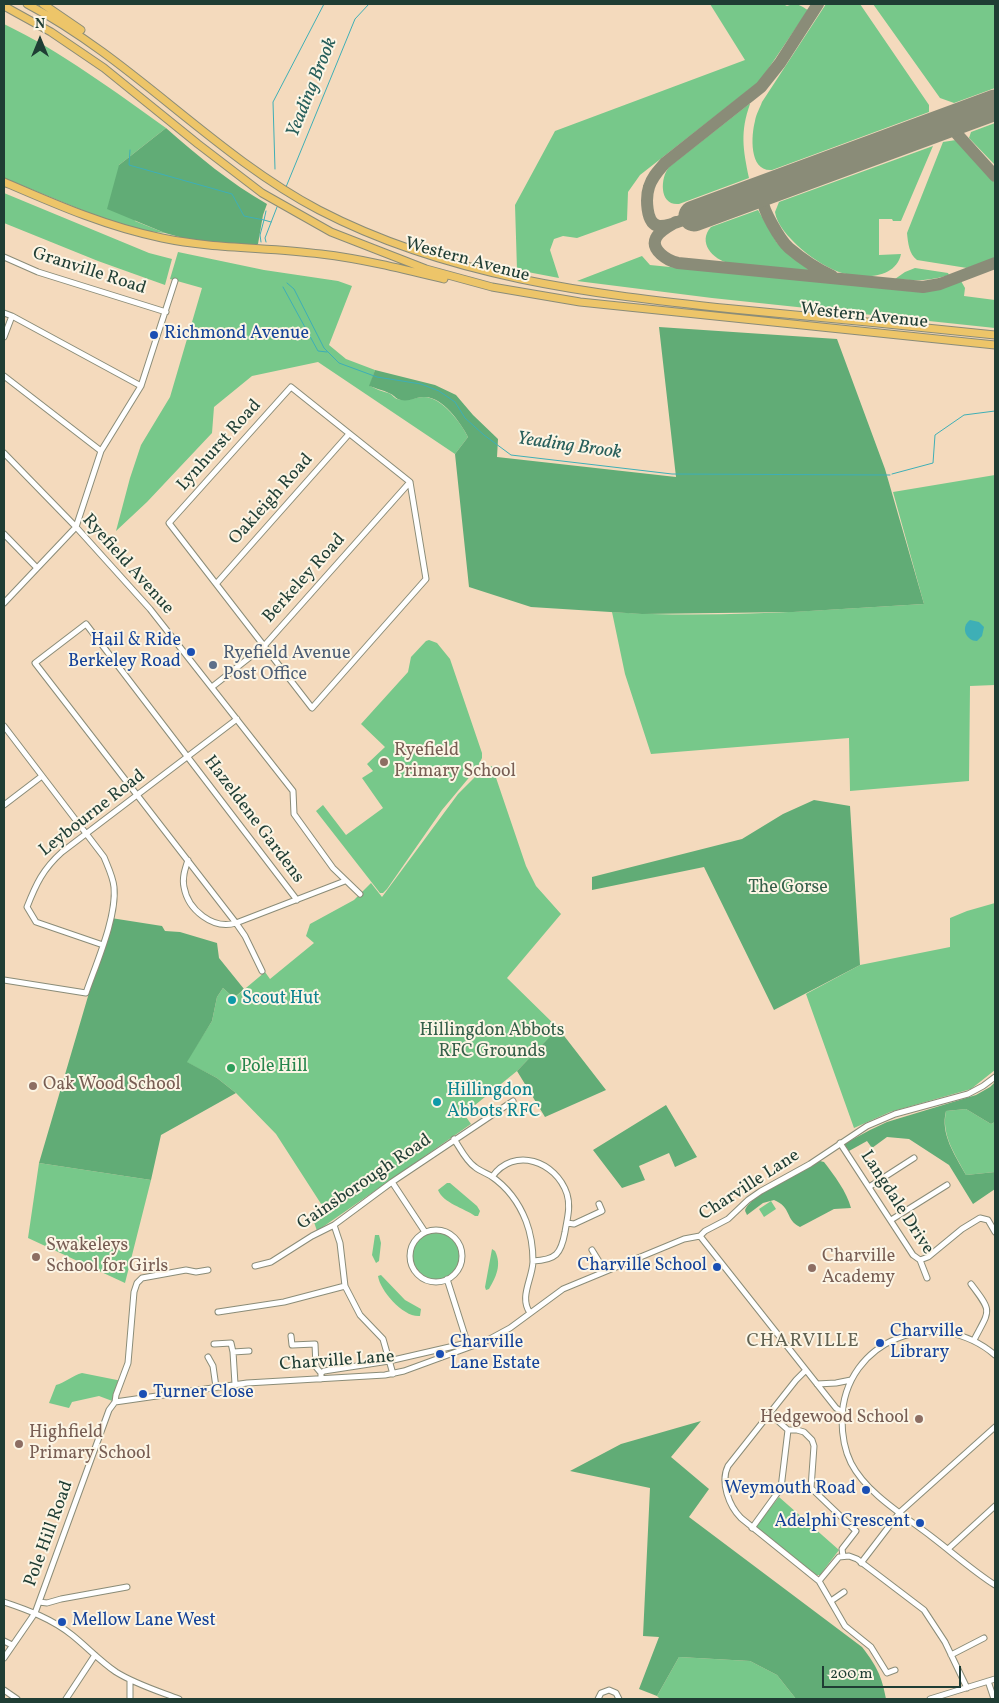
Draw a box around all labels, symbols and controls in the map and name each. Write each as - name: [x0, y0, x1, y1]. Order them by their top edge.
- north arrow: [15, 15, 65, 65]
- text: N: [35, 15, 45, 34]
- water label: Yeading Brook: [283, 35, 343, 141]
- street label: Western Avenue: [402, 234, 532, 288]
- street label: Granville Road: [29, 243, 149, 301]
- street label: Western Avenue: [799, 300, 929, 334]
- place label: Richmond Avenue: [164, 324, 309, 346]
- marker: Richmond Avenue: [148, 329, 160, 341]
- street label: Lynhurst Road: [173, 396, 267, 496]
- water label: Yeading Brook: [515, 428, 623, 466]
- street label: Oakleigh Road: [225, 450, 319, 550]
- street label: Ryefield Avenue: [76, 510, 178, 620]
- street label: Berkeley Road: [259, 530, 351, 628]
- place label: Hail & Ride Berkeley Road: [68, 631, 181, 674]
- place label: Ryefield Avenue Post Office: [223, 644, 351, 686]
- marker: Hail & Ride Berkeley Road: [185, 646, 197, 658]
- marker: Ryefield Avenue Post Office: [207, 659, 219, 671]
- place label: Ryefield Primary School: [394, 741, 516, 784]
- street label: Hazeldene Gardens: [198, 752, 308, 888]
- marker: Ryefield Primary School: [378, 756, 390, 768]
- street label: Leybourne Road: [36, 766, 150, 862]
- park label: The Gorse: [748, 878, 828, 900]
- place label: Scout Hut: [242, 989, 320, 1011]
- marker: Scout Hut: [226, 994, 238, 1006]
- park label: Hillingdon Abbots RFC Grounds: [420, 1021, 564, 1064]
- place label: Pole Hill: [241, 1057, 308, 1079]
- marker: Pole Hill: [225, 1062, 237, 1074]
- place label: Oak Wood School: [43, 1075, 181, 1097]
- marker: Oak Wood School: [27, 1080, 39, 1092]
- place label: Hillingdon Abbots RFC: [447, 1081, 541, 1124]
- marker: Hillingdon Abbots RFC: [431, 1096, 443, 1108]
- street label: Gainsborough Road: [294, 1130, 436, 1236]
- street label: Charville Lane: [696, 1146, 804, 1226]
- street label: Langdale Drive: [854, 1147, 938, 1259]
- place label: Swakeleys School for Girls: [46, 1236, 168, 1278]
- place label: Charville Academy: [822, 1247, 895, 1290]
- marker: Swakeleys School for Girls: [30, 1251, 42, 1263]
- place label: Charville School: [578, 1256, 707, 1278]
- marker: Charville School: [711, 1261, 723, 1273]
- marker: Charville Academy: [806, 1262, 818, 1274]
- place label: Charville Library: [890, 1322, 963, 1365]
- district label: CHARVILLE: [745, 1332, 861, 1354]
- place label: Charville Lane Estate: [450, 1333, 540, 1376]
- marker: Charville Library: [874, 1337, 886, 1349]
- street label: Charville Lane: [279, 1347, 395, 1377]
- marker: Charville Lane Estate: [434, 1348, 446, 1360]
- place label: Turner Close: [153, 1383, 254, 1405]
- marker: Turner Close: [137, 1388, 149, 1400]
- place label: Hedgewood School: [760, 1408, 909, 1430]
- marker: Hedgewood School: [913, 1413, 925, 1425]
- place label: Highfield Primary School: [29, 1423, 151, 1466]
- marker: Highfield Primary School: [13, 1438, 25, 1450]
- street label: Pole Hill Road: [21, 1478, 79, 1590]
- place label: Weymouth Road: [724, 1479, 856, 1501]
- marker: Weymouth Road: [860, 1484, 872, 1496]
- place label: Adelphi Crescent: [775, 1512, 910, 1534]
- marker: Adelphi Crescent: [914, 1517, 926, 1529]
- place label: Mellow Lane West: [72, 1611, 216, 1633]
- marker: Mellow Lane West: [56, 1616, 68, 1628]
- scale bar: [824, 1656, 963, 1688]
- text: 200 m: [830, 1664, 873, 1685]

